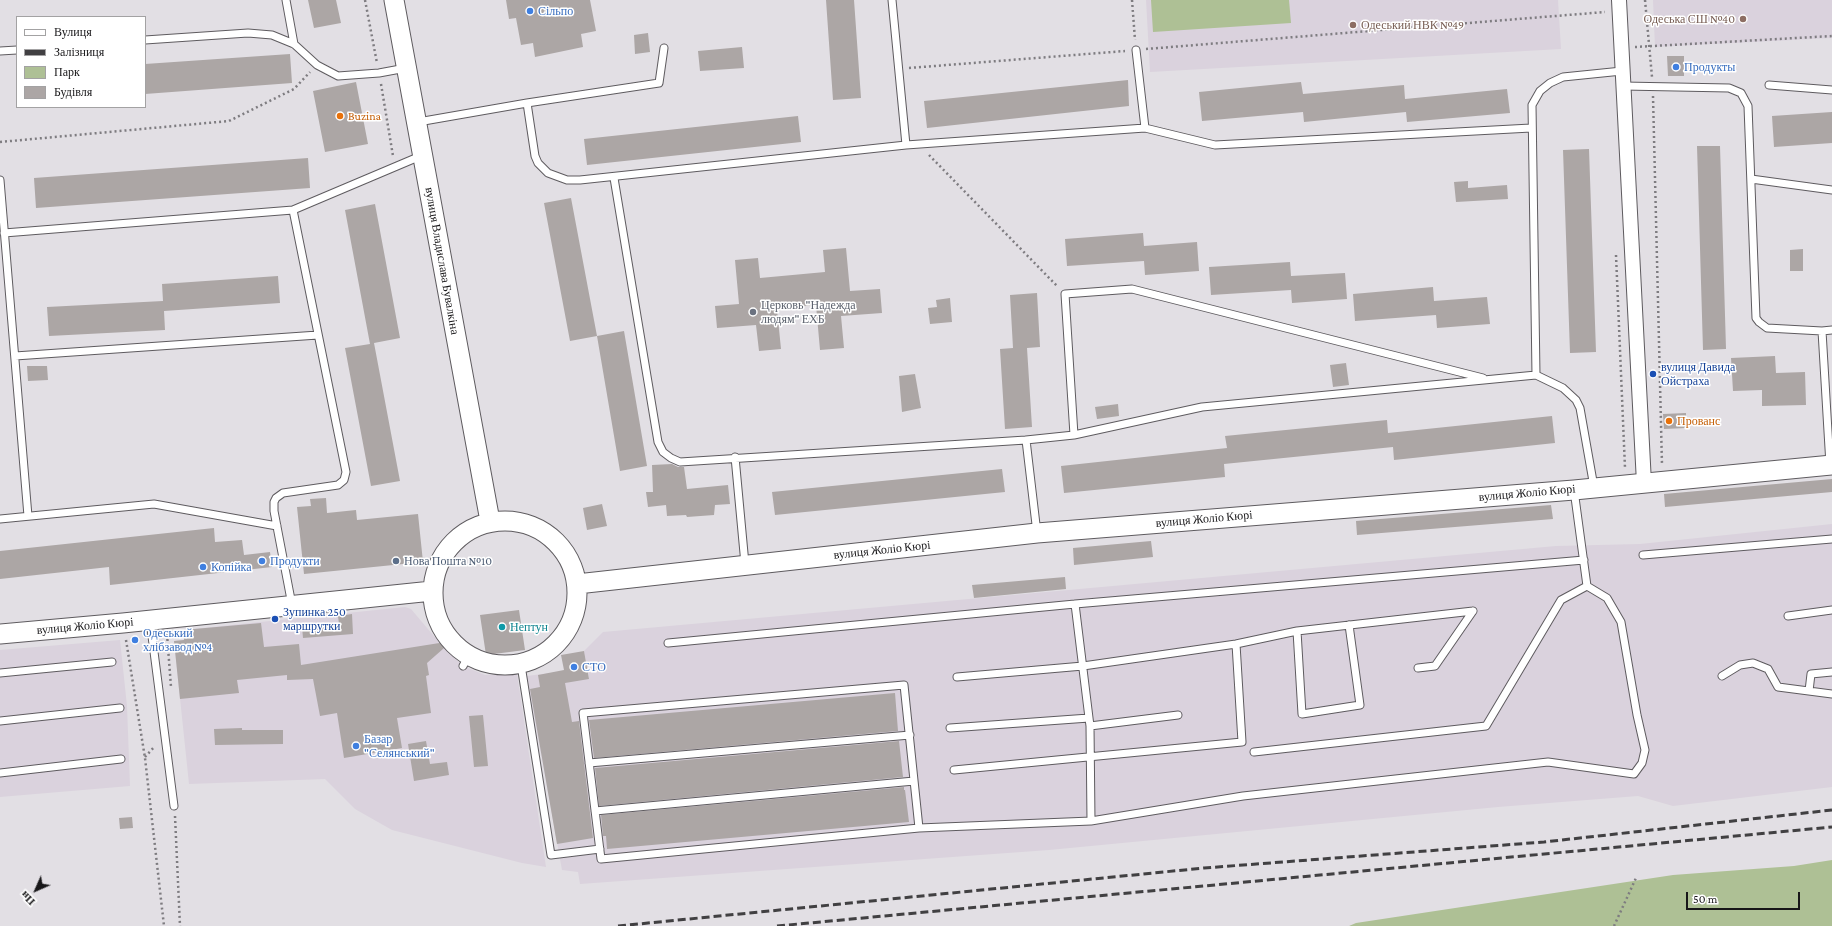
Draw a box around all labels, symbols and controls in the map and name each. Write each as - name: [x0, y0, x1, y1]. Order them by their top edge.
- place label: Сільпо: [538, 4, 573, 18]
- marker: Сільпо: [525, 6, 535, 16]
- place label: Одеська СШ №40: [1643, 12, 1735, 26]
- marker: Одеська СШ №40: [1738, 14, 1748, 24]
- legend: [16, 16, 146, 108]
- place label: Одеський НВК №49: [1361, 18, 1464, 32]
- marker: Одеський НВК №49: [1348, 20, 1358, 30]
- text: Вулиця: [54, 25, 92, 39]
- text: Залізниця: [54, 45, 104, 59]
- place label: Продукты: [1684, 60, 1735, 74]
- marker: Продукты: [1671, 62, 1681, 72]
- text: Парк: [54, 65, 80, 79]
- text: Будівля: [54, 85, 92, 99]
- place label: Buzina: [348, 109, 381, 123]
- marker: Buzina: [335, 111, 345, 121]
- street label: вулиця Владислава Бувалкіна: [422, 186, 462, 336]
- place label: Церковь "Надежда людям" ЕХБ: [761, 298, 856, 326]
- marker: Церковь "Надежда людям" ЕХБ: [748, 307, 758, 317]
- place label: вулиця Давида Ойстраха: [1661, 360, 1735, 388]
- marker: вулиця Давида Ойстраха: [1648, 369, 1658, 379]
- place label: Прованс: [1677, 414, 1720, 428]
- marker: Прованс: [1664, 416, 1674, 426]
- street label: вулиця Жоліо Кюрі: [1478, 482, 1576, 504]
- street label: вулиця Жоліо Кюрі: [1155, 508, 1253, 530]
- street label: вулиця Жоліо Кюрі: [833, 538, 931, 562]
- place label: Продукти: [270, 554, 320, 568]
- place label: Нова Пошта №10: [404, 554, 492, 568]
- marker: Продукти: [257, 556, 267, 566]
- marker: Нова Пошта №10: [391, 556, 401, 566]
- place label: Копійка: [211, 560, 252, 574]
- marker: Копійка: [198, 562, 208, 572]
- place label: Зупинка 250 маршрутки: [283, 605, 346, 633]
- marker: Зупинка 250 маршрутки: [270, 614, 280, 624]
- street label: вулиця Жоліо Кюрі: [36, 615, 134, 637]
- place label: Нептун: [510, 620, 548, 634]
- marker: Нептун: [497, 622, 507, 632]
- place label: Одеський хлібзавод №4: [143, 626, 212, 654]
- marker: Одеський хлібзавод №4: [130, 635, 140, 645]
- place label: СТО: [582, 660, 606, 674]
- marker: СТО: [569, 662, 579, 672]
- place label: Базар "Селянський": [364, 732, 435, 760]
- marker: Базар "Селянський": [351, 741, 361, 751]
- north arrow: [16, 870, 56, 910]
- scale bar: [1688, 884, 1802, 910]
- text: Пн: [18, 889, 37, 908]
- text: 50 m: [1693, 892, 1717, 906]

